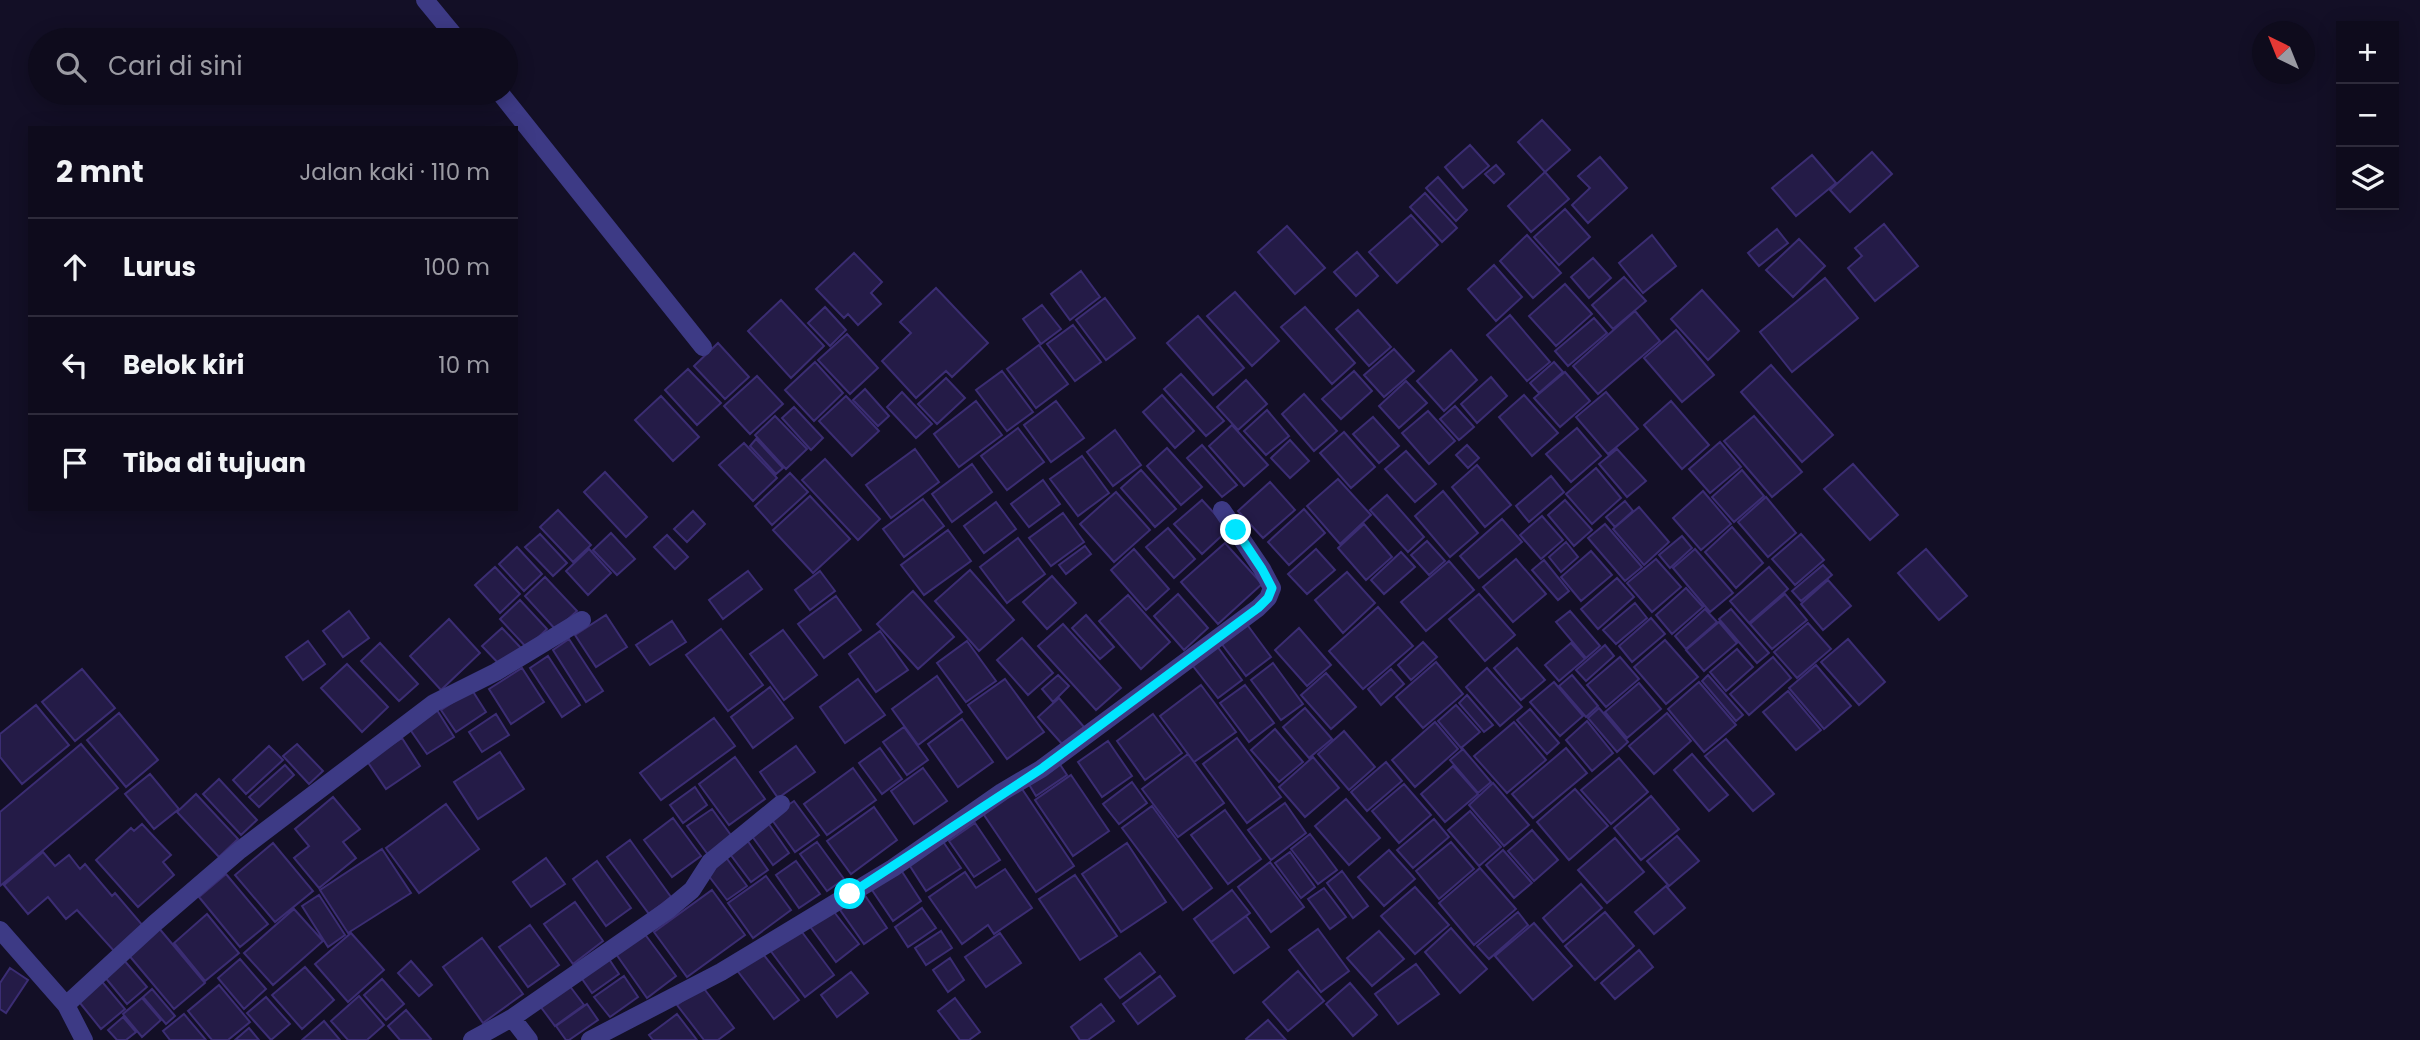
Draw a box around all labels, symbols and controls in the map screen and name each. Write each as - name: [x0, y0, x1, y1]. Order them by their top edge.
- north arrow: [2252, 21, 2315, 84]
- map controls: [2336, 21, 2399, 210]
- button: +: [2336, 21, 2399, 84]
- search box: [28, 28, 518, 105]
- icon: search: [52, 48, 90, 86]
- text: Cari di sini: [108, 48, 243, 84]
- button: −: [2336, 84, 2399, 147]
- button: layers: [2336, 147, 2399, 210]
- text: 2 mnt: [56, 150, 144, 193]
- text: Jalan kaki · 110 m: [299, 156, 490, 188]
- icon: ahead: [56, 248, 94, 286]
- text: Lurus: [123, 249, 196, 285]
- text: 100 m: [424, 251, 490, 283]
- icon: left: [56, 346, 94, 384]
- text: Belok kiri: [123, 347, 245, 383]
- text: 10 m: [438, 349, 490, 381]
- icon: arrive: [56, 444, 94, 482]
- text: Tiba di tujuan: [123, 445, 306, 481]
- route end: [1220, 514, 1251, 545]
- route start: [834, 878, 865, 909]

